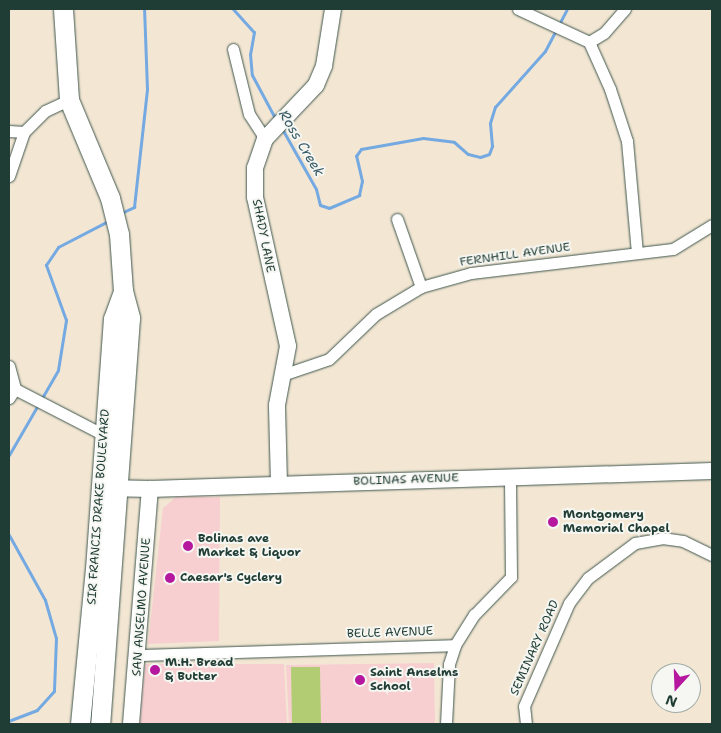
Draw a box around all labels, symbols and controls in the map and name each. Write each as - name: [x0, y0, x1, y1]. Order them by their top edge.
- water label: Ross Creek: [276, 107, 328, 179]
- street label: SHADY LANE: [249, 198, 277, 274]
- street label: FERNHILL AVENUE: [459, 240, 571, 270]
- street label: SIR FRANCIS DRAKE BOULEVARD: [85, 409, 113, 605]
- street label: BOLINAS AVENUE: [353, 471, 459, 489]
- place label: Montgomery Memorial Chapel: [563, 508, 670, 536]
- marker: Montgomery Memorial Chapel: [547, 516, 559, 528]
- place label: Bolinas ave Market & Liquor: [198, 532, 301, 560]
- street label: SAN ANSELMO AVENUE: [130, 537, 154, 677]
- marker: Bolinas ave Market & Liquor: [182, 540, 194, 552]
- place label: Caesar's Cyclery: [180, 571, 282, 585]
- marker: Caesar's Cyclery: [164, 572, 176, 584]
- street label: SEMINARY ROAD: [508, 598, 562, 698]
- street label: BELLE AVENUE: [347, 624, 433, 642]
- place label: M.H. Bread & Butter: [165, 656, 234, 684]
- north arrow: [651, 663, 701, 713]
- marker: M.H. Bread & Butter: [149, 664, 161, 676]
- place label: Saint Anselms School: [370, 666, 458, 694]
- marker: Saint Anselms School: [354, 674, 366, 686]
- text: N: [663, 691, 680, 712]

